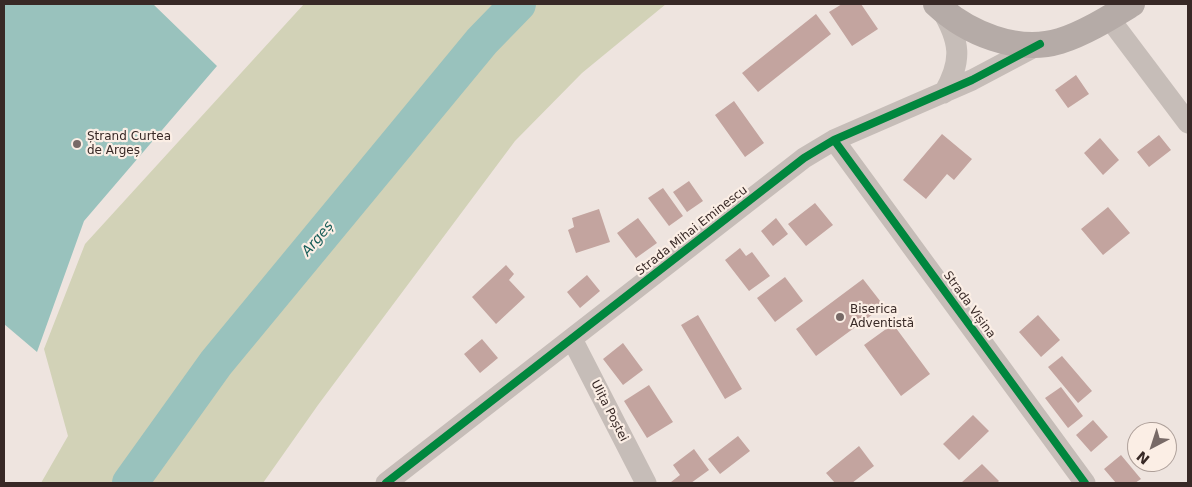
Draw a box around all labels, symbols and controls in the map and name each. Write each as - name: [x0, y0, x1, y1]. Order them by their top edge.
- place label: Ștrand Curtea de Argeș: [87, 130, 171, 158]
- marker: Ștrand Curtea de Argeș: [71, 138, 83, 150]
- street label: Strada Mihai Eminescu: [633, 183, 751, 279]
- water label: Argeș: [299, 218, 337, 260]
- street label: Strada Vișina: [940, 269, 998, 341]
- place label: Biserica Adventistă: [850, 303, 914, 331]
- marker: Biserica Adventistă: [834, 311, 846, 323]
- street label: Ulița Poștei: [587, 378, 631, 444]
- north arrow: [1127, 422, 1177, 472]
- text: N: [1133, 448, 1153, 468]

